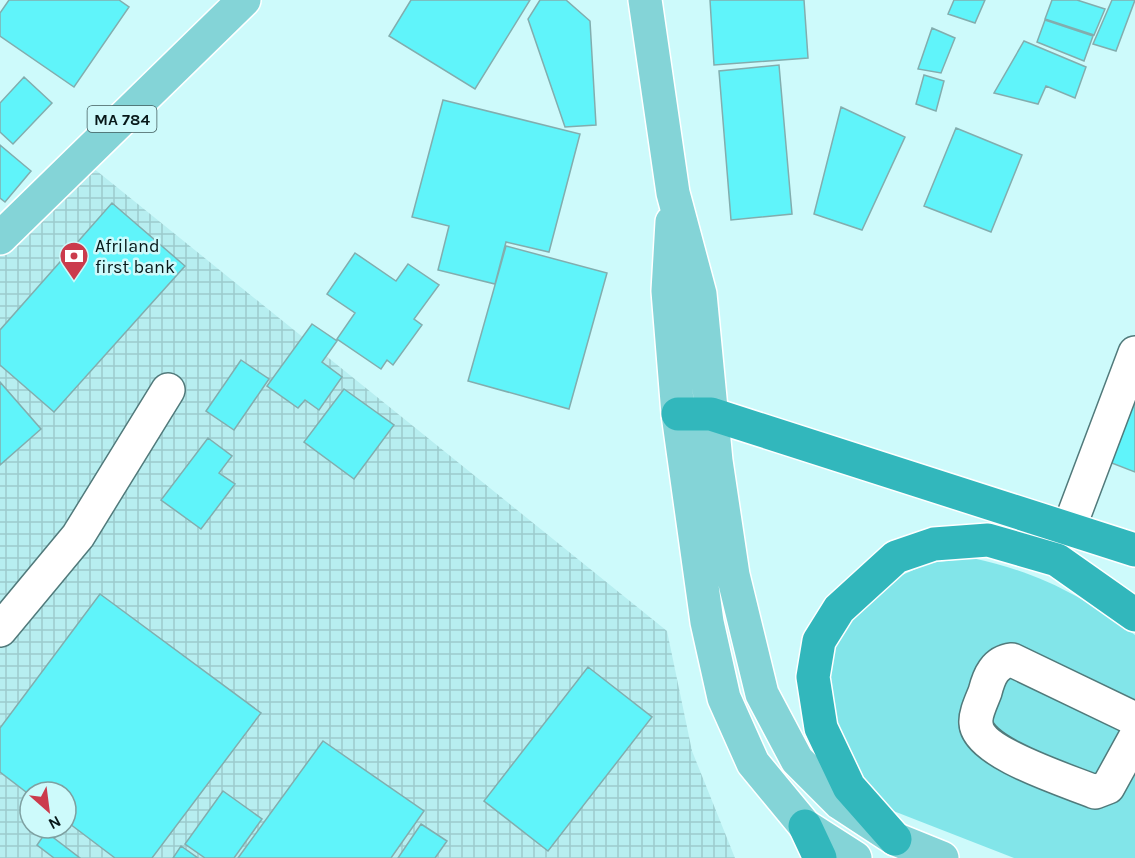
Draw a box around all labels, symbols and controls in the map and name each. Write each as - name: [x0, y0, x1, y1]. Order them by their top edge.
- road number: MA 784: [88, 106, 156, 132]
- place label: Afriland first bank: [95, 235, 175, 278]
- bank icon: Afriland first bank: [58, 240, 90, 282]
- north arrow: [18, 780, 78, 840]
- text: N: [45, 812, 64, 834]

